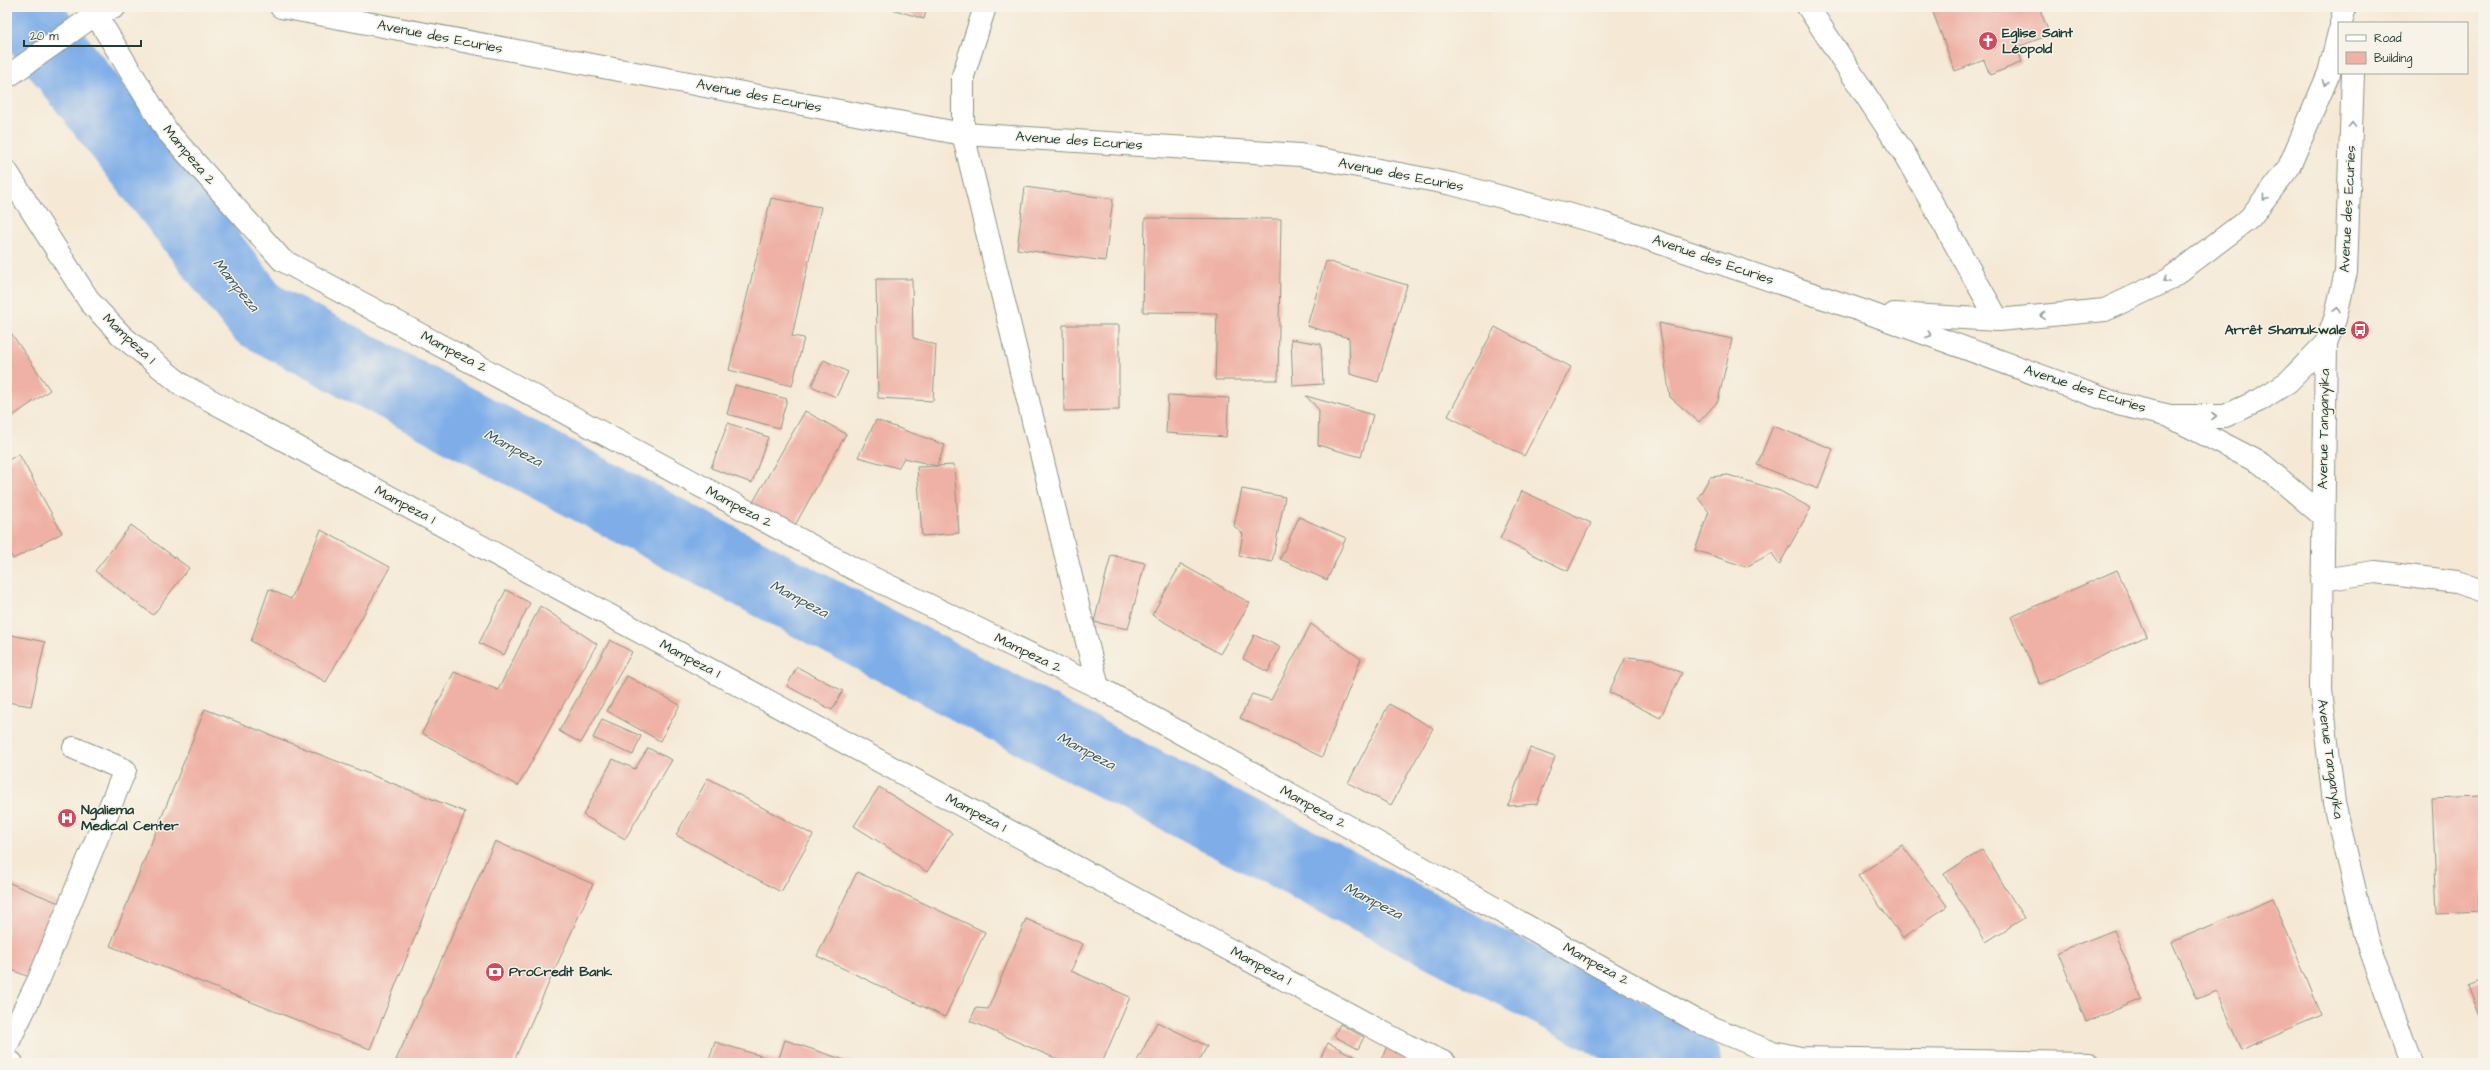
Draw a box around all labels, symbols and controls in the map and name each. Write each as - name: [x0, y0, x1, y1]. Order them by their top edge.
- street label: Avenue des Ecuries: [376, 15, 504, 59]
- scale bar: [24, 22, 141, 48]
- legend: [2338, 22, 2468, 74]
- place label: Eglise Saint Léopold: [2002, 23, 2073, 59]
- text: 20 m: [30, 28, 59, 45]
- church icon: Eglise Saint Léopold: [1977, 30, 1999, 52]
- text: Road: [2374, 30, 2402, 47]
- text: Building: [2374, 50, 2412, 68]
- street label: Avenue des Ecuries: [695, 74, 823, 118]
- one-way arrow: [2321, 80, 2329, 87]
- street label: Mampeza 2: [158, 121, 220, 189]
- one-way arrow: [2348, 122, 2356, 128]
- street label: Avenue des Ecuries: [1015, 127, 1143, 155]
- street label: Avenue des Ecuries: [2335, 145, 2361, 273]
- street label: Avenue des Ecuries: [1337, 153, 1465, 197]
- one-way arrow: [2263, 193, 2270, 200]
- street label: Avenue des Ecuries: [1650, 230, 1776, 290]
- water label: Mampeza: [208, 254, 265, 317]
- one-way arrow: [2163, 275, 2170, 282]
- one-way arrow: [2333, 307, 2341, 313]
- street label: Mampeza 1: [98, 309, 160, 369]
- one-way arrow: [2040, 311, 2046, 320]
- bus stop icon: Arrêt Shamukwale: [2349, 319, 2371, 341]
- place label: Arrêt Shamukwale: [2225, 320, 2346, 340]
- street label: Mampeza 2: [417, 326, 491, 378]
- one-way arrow: [1926, 330, 1933, 338]
- street label: Avenue des Ecuries: [2021, 360, 2149, 418]
- street label: Avenue Tanganyika: [2313, 368, 2335, 490]
- one-way arrow: [2211, 412, 2217, 420]
- water label: Mampeza: [480, 424, 547, 473]
- street label: Mampeza 1: [371, 481, 439, 530]
- street label: Mampeza 2: [702, 481, 776, 533]
- water label: Mampeza: [766, 575, 833, 624]
- street label: Mampeza 2: [991, 628, 1065, 678]
- street label: Mampeza 1: [656, 635, 724, 684]
- street label: Avenue Tanganyika: [2312, 698, 2348, 820]
- water label: Mampeza: [1053, 727, 1120, 776]
- street label: Mampeza 2: [1276, 781, 1350, 833]
- street label: Mampeza 1: [942, 789, 1010, 838]
- place label: Ngaliema Medical Center: [81, 800, 179, 836]
- hospital icon: Ngaliema Medical Center: [56, 807, 78, 829]
- water label: Mampeza: [1340, 877, 1407, 925]
- street label: Mampeza 2: [1559, 938, 1633, 990]
- street label: Mampeza 1: [1227, 942, 1295, 991]
- bank icon: ProCredit Bank: [484, 961, 506, 983]
- place label: ProCredit Bank: [509, 962, 612, 982]

